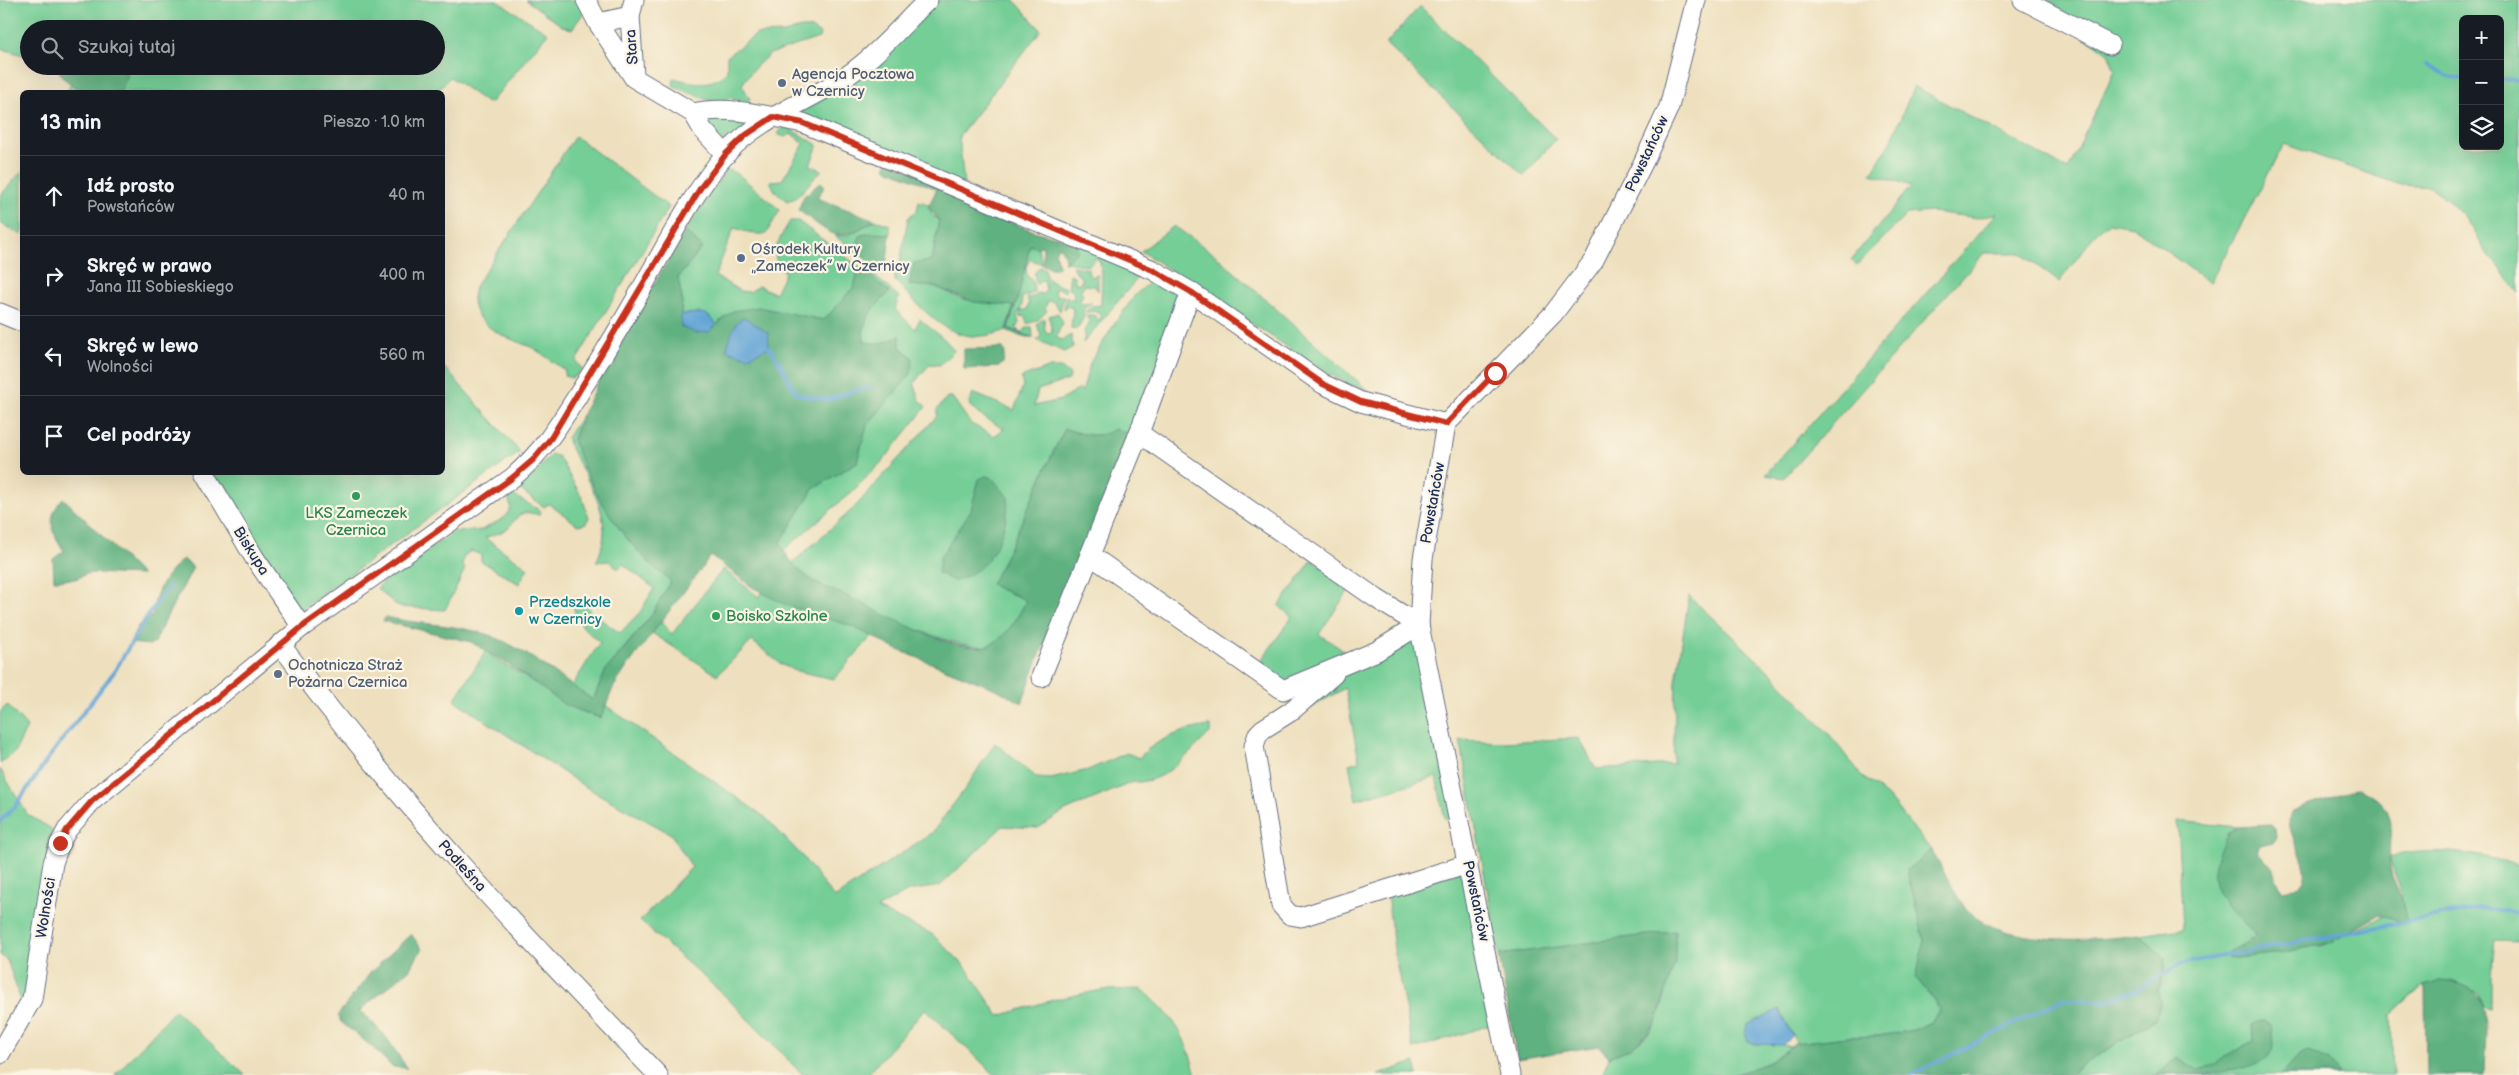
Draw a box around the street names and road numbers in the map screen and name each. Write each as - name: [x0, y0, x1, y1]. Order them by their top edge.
- street label: Stara: [621, 29, 643, 65]
- street label: Powstańców: [1621, 113, 1673, 195]
- street label: Powstańców: [1417, 461, 1449, 545]
- street label: Biskupa: [229, 523, 273, 579]
- street label: Podleśna: [434, 836, 490, 896]
- street label: Powstańców: [1458, 859, 1494, 943]
- street label: Wolności: [32, 876, 60, 940]

